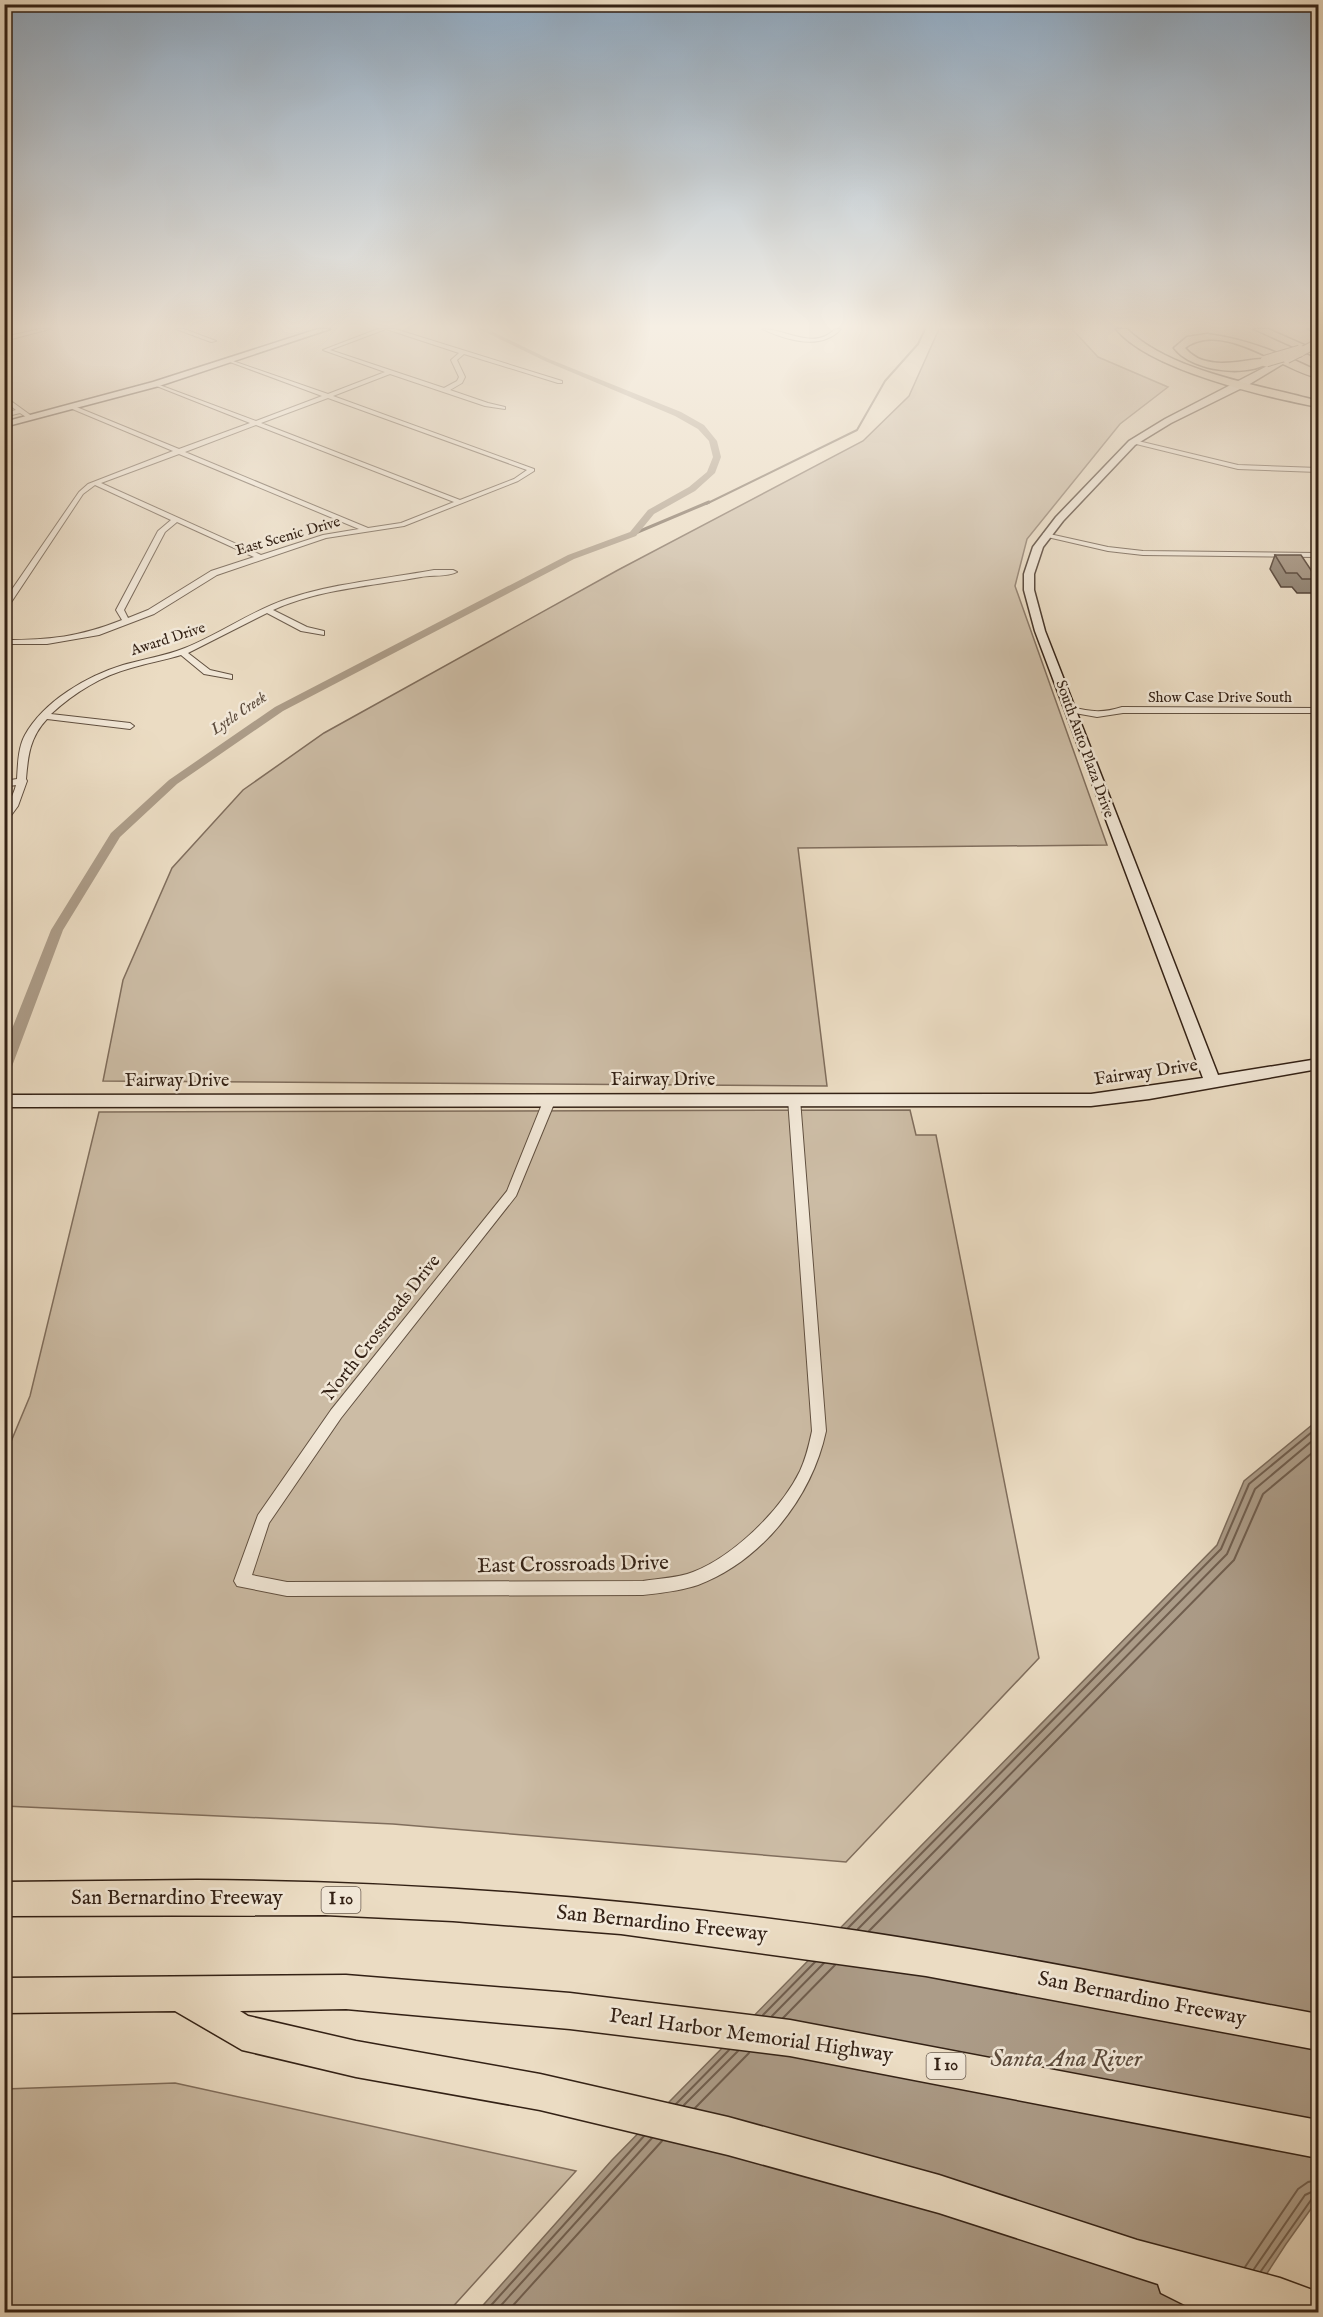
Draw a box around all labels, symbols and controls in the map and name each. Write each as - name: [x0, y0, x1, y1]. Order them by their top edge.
- street label: East Scenic Drive: [233, 512, 343, 560]
- street label: Award Drive: [127, 618, 208, 660]
- street label: South Auto Plaza Drive: [1051, 678, 1119, 821]
- water label: Lytle Creek: [206, 688, 271, 741]
- street label: Show Case Drive South: [1148, 688, 1292, 707]
- street label: Fairway Drive: [1093, 1054, 1199, 1092]
- street label: Fairway Drive: [611, 1069, 715, 1092]
- street label: Fairway Drive: [125, 1070, 229, 1093]
- street label: North Crossroads Drive: [318, 1251, 446, 1405]
- street label: East Crossroads Drive: [477, 1550, 669, 1580]
- street label: San Bernardino Freeway: [71, 1885, 284, 1912]
- road number: I 10: [322, 1887, 360, 1913]
- street label: San Bernardino Freeway: [555, 1900, 769, 1949]
- street label: San Bernardino Freeway: [1035, 1966, 1249, 2033]
- street label: Pearl Harbor Memorial Highway: [607, 2003, 895, 2069]
- water label: Santa Ana River: [990, 2044, 1144, 2075]
- road number: I 10: [926, 2053, 966, 2079]

